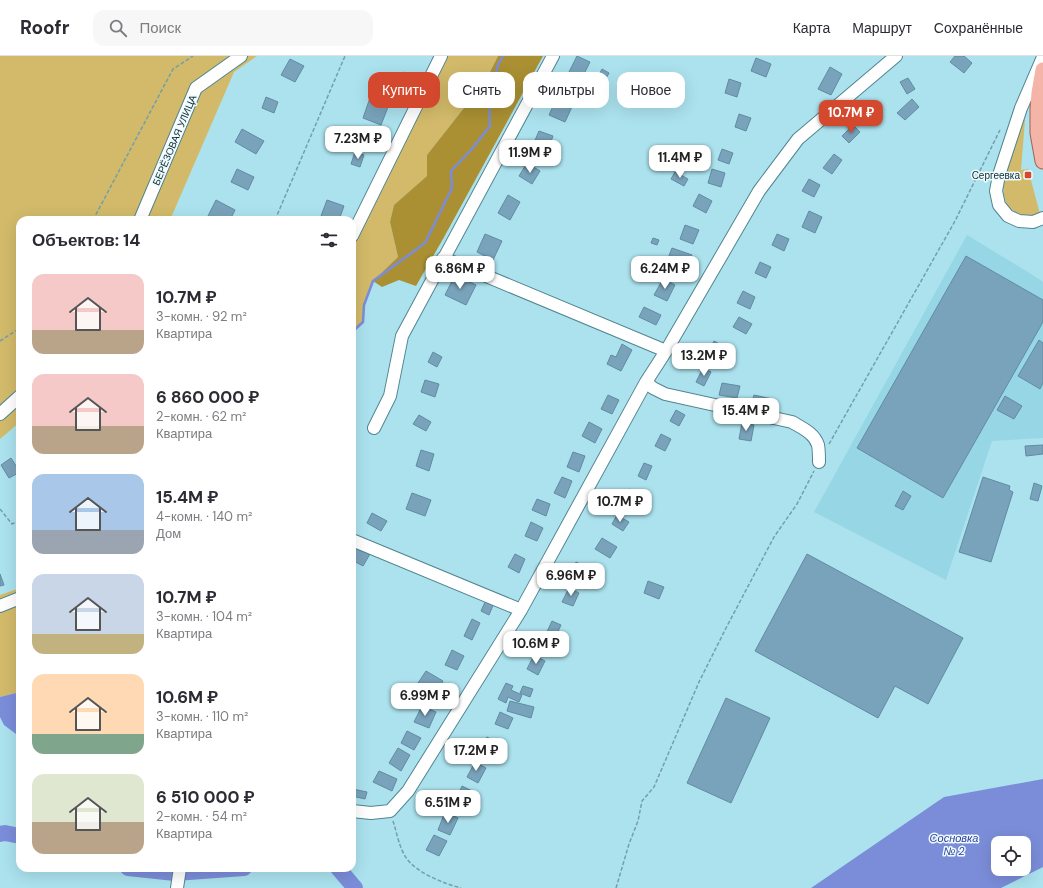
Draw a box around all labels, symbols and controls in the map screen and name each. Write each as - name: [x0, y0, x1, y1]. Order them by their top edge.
- search box: [93, 10, 373, 46]
- text: Roofr: [20, 15, 69, 40]
- icon: search: [107, 17, 129, 39]
- text: Поиск: [139, 18, 181, 38]
- text: Карта: [793, 19, 830, 37]
- text: Маршрут: [852, 19, 912, 37]
- text: Сохранённые: [934, 19, 1023, 37]
- chip: Купить: [368, 72, 440, 108]
- chip: Снять: [448, 72, 515, 108]
- chip: Фильтры: [523, 72, 609, 108]
- chip: Новое: [617, 72, 685, 108]
- street label: БЕРЁЗОВАЯ УЛИЦА: [150, 93, 200, 187]
- pin: 10.7M ₽: [814, 100, 888, 134]
- text: 10.7M ₽: [828, 104, 874, 121]
- pin: 7.23M ₽: [321, 126, 395, 160]
- text: 7.23M ₽: [334, 130, 382, 147]
- pin: 11.9M ₽: [493, 140, 567, 174]
- text: 11.9M ₽: [508, 144, 552, 161]
- pin: 11.4M ₽: [643, 145, 717, 179]
- text: 11.4M ₽: [658, 149, 702, 166]
- place label: Сергеевка: [972, 169, 1020, 182]
- marker: Сергеевка: [1023, 170, 1033, 180]
- text: Объектов: 14: [32, 229, 140, 251]
- icon: filters: [318, 229, 340, 251]
- pin: 6.86M ₽: [423, 256, 497, 290]
- pin: 6.24M ₽: [628, 256, 702, 290]
- text: 6.86M ₽: [435, 260, 485, 277]
- text: 6.24M ₽: [640, 260, 690, 277]
- text: 10.7M ₽: [156, 286, 217, 308]
- icon: home: [64, 290, 112, 338]
- text: 3-комн. · 92 m²: [156, 308, 247, 325]
- text: Квартира: [156, 325, 212, 342]
- pin: 13.2M ₽: [667, 343, 741, 377]
- text: 13.2M ₽: [681, 347, 727, 364]
- text: 6 860 000 ₽: [156, 386, 259, 408]
- icon: home: [64, 390, 112, 438]
- pin: 15.4M ₽: [709, 398, 783, 432]
- text: 15.4M ₽: [722, 402, 770, 419]
- text: 2-комн. · 62 m²: [156, 408, 246, 425]
- text: Квартира: [156, 425, 212, 442]
- text: 15.4M ₽: [156, 486, 218, 508]
- pin: 10.7M ₽: [583, 489, 657, 523]
- icon: home: [64, 490, 112, 538]
- text: 10.7M ₽: [597, 493, 643, 510]
- text: 4-комн. · 140 m²: [156, 508, 252, 525]
- text: Дом: [156, 525, 181, 542]
- pin: 6.96M ₽: [534, 563, 608, 597]
- text: 6.96M ₽: [546, 567, 596, 584]
- text: 10.7M ₽: [156, 586, 217, 608]
- icon: home: [64, 590, 112, 638]
- text: 3-комн. · 104 m²: [156, 608, 252, 625]
- text: Квартира: [156, 625, 212, 642]
- pin: 10.6M ₽: [499, 631, 573, 665]
- text: 10.6M ₽: [512, 635, 560, 652]
- pin: 6.99M ₽: [388, 683, 462, 717]
- text: 10.6M ₽: [156, 686, 218, 708]
- text: 6.99M ₽: [400, 687, 450, 704]
- icon: home: [64, 690, 112, 738]
- text: 3-комн. · 110 m²: [156, 708, 248, 725]
- text: Квартира: [156, 725, 212, 742]
- pin: 17.2M ₽: [439, 738, 513, 772]
- text: 17.2M ₽: [454, 742, 498, 759]
- text: 6 510 000 ₽: [156, 786, 255, 808]
- icon: home: [64, 790, 112, 838]
- pin: 6.51M ₽: [411, 790, 485, 824]
- text: 6.51M ₽: [425, 794, 471, 811]
- text: 2-комн. · 54 m²: [156, 808, 247, 825]
- text: Квартира: [156, 825, 212, 842]
- water label: Сосновка № 2: [930, 831, 978, 858]
- map controls: [991, 836, 1031, 876]
- button: locate: [991, 836, 1031, 876]

